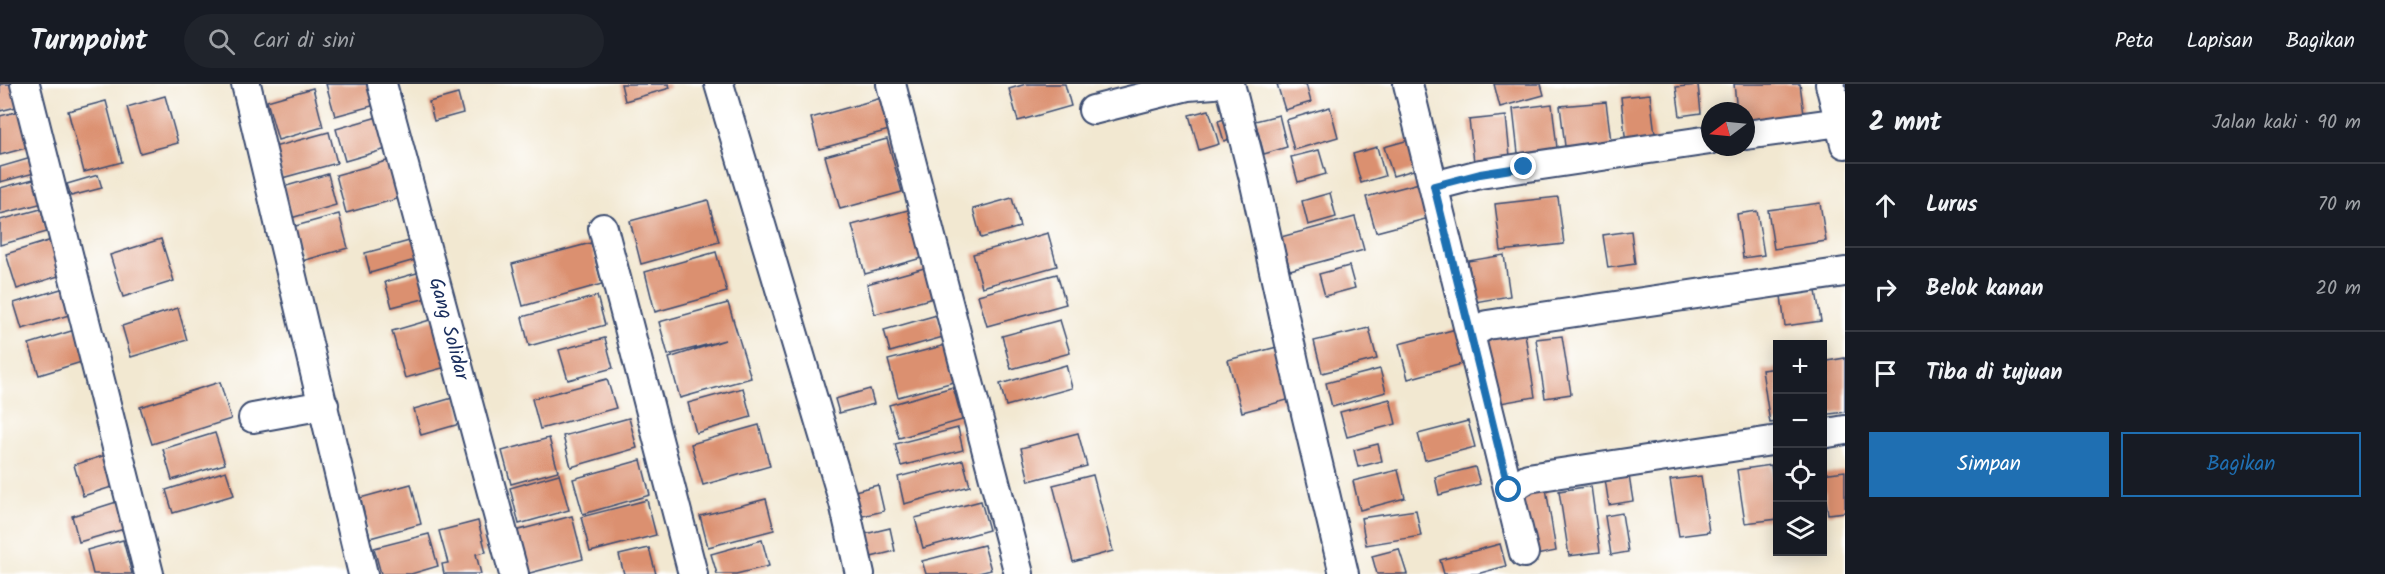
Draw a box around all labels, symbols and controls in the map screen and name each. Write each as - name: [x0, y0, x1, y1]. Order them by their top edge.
- search box: [184, 14, 604, 68]
- text: Turnpoint: [30, 19, 148, 64]
- text: Cari di sini: [253, 24, 354, 59]
- icon: search: [205, 25, 238, 58]
- text: Peta: [2115, 25, 2154, 58]
- text: Lapisan: [2187, 25, 2253, 58]
- text: Bagikan: [2286, 25, 2355, 58]
- north arrow: [1701, 102, 1755, 156]
- text: 2 mnt: [1869, 102, 1942, 144]
- text: Jalan kaki · 90 m: [2212, 107, 2361, 139]
- route end: [1510, 153, 1536, 179]
- text: Lurus: [1926, 188, 1978, 223]
- icon: ahead: [1869, 189, 1902, 222]
- text: 70 m: [2318, 189, 2361, 221]
- text: Belok kanan: [1926, 272, 2043, 307]
- icon: right: [1869, 273, 1902, 306]
- text: 20 m: [2315, 273, 2361, 305]
- street label: Gang Solidar: [419, 274, 477, 385]
- map controls: [1773, 340, 1827, 556]
- button: +: [1773, 340, 1827, 394]
- text: Tiba di tujuan: [1926, 356, 2062, 391]
- icon: arrive: [1869, 357, 1902, 390]
- button: −: [1773, 394, 1827, 448]
- button: Simpan: [1869, 432, 2109, 497]
- button: Bagikan: [2121, 432, 2361, 497]
- button: locate: [1773, 448, 1827, 502]
- route start: [1495, 476, 1521, 502]
- button: layers: [1773, 502, 1827, 556]

